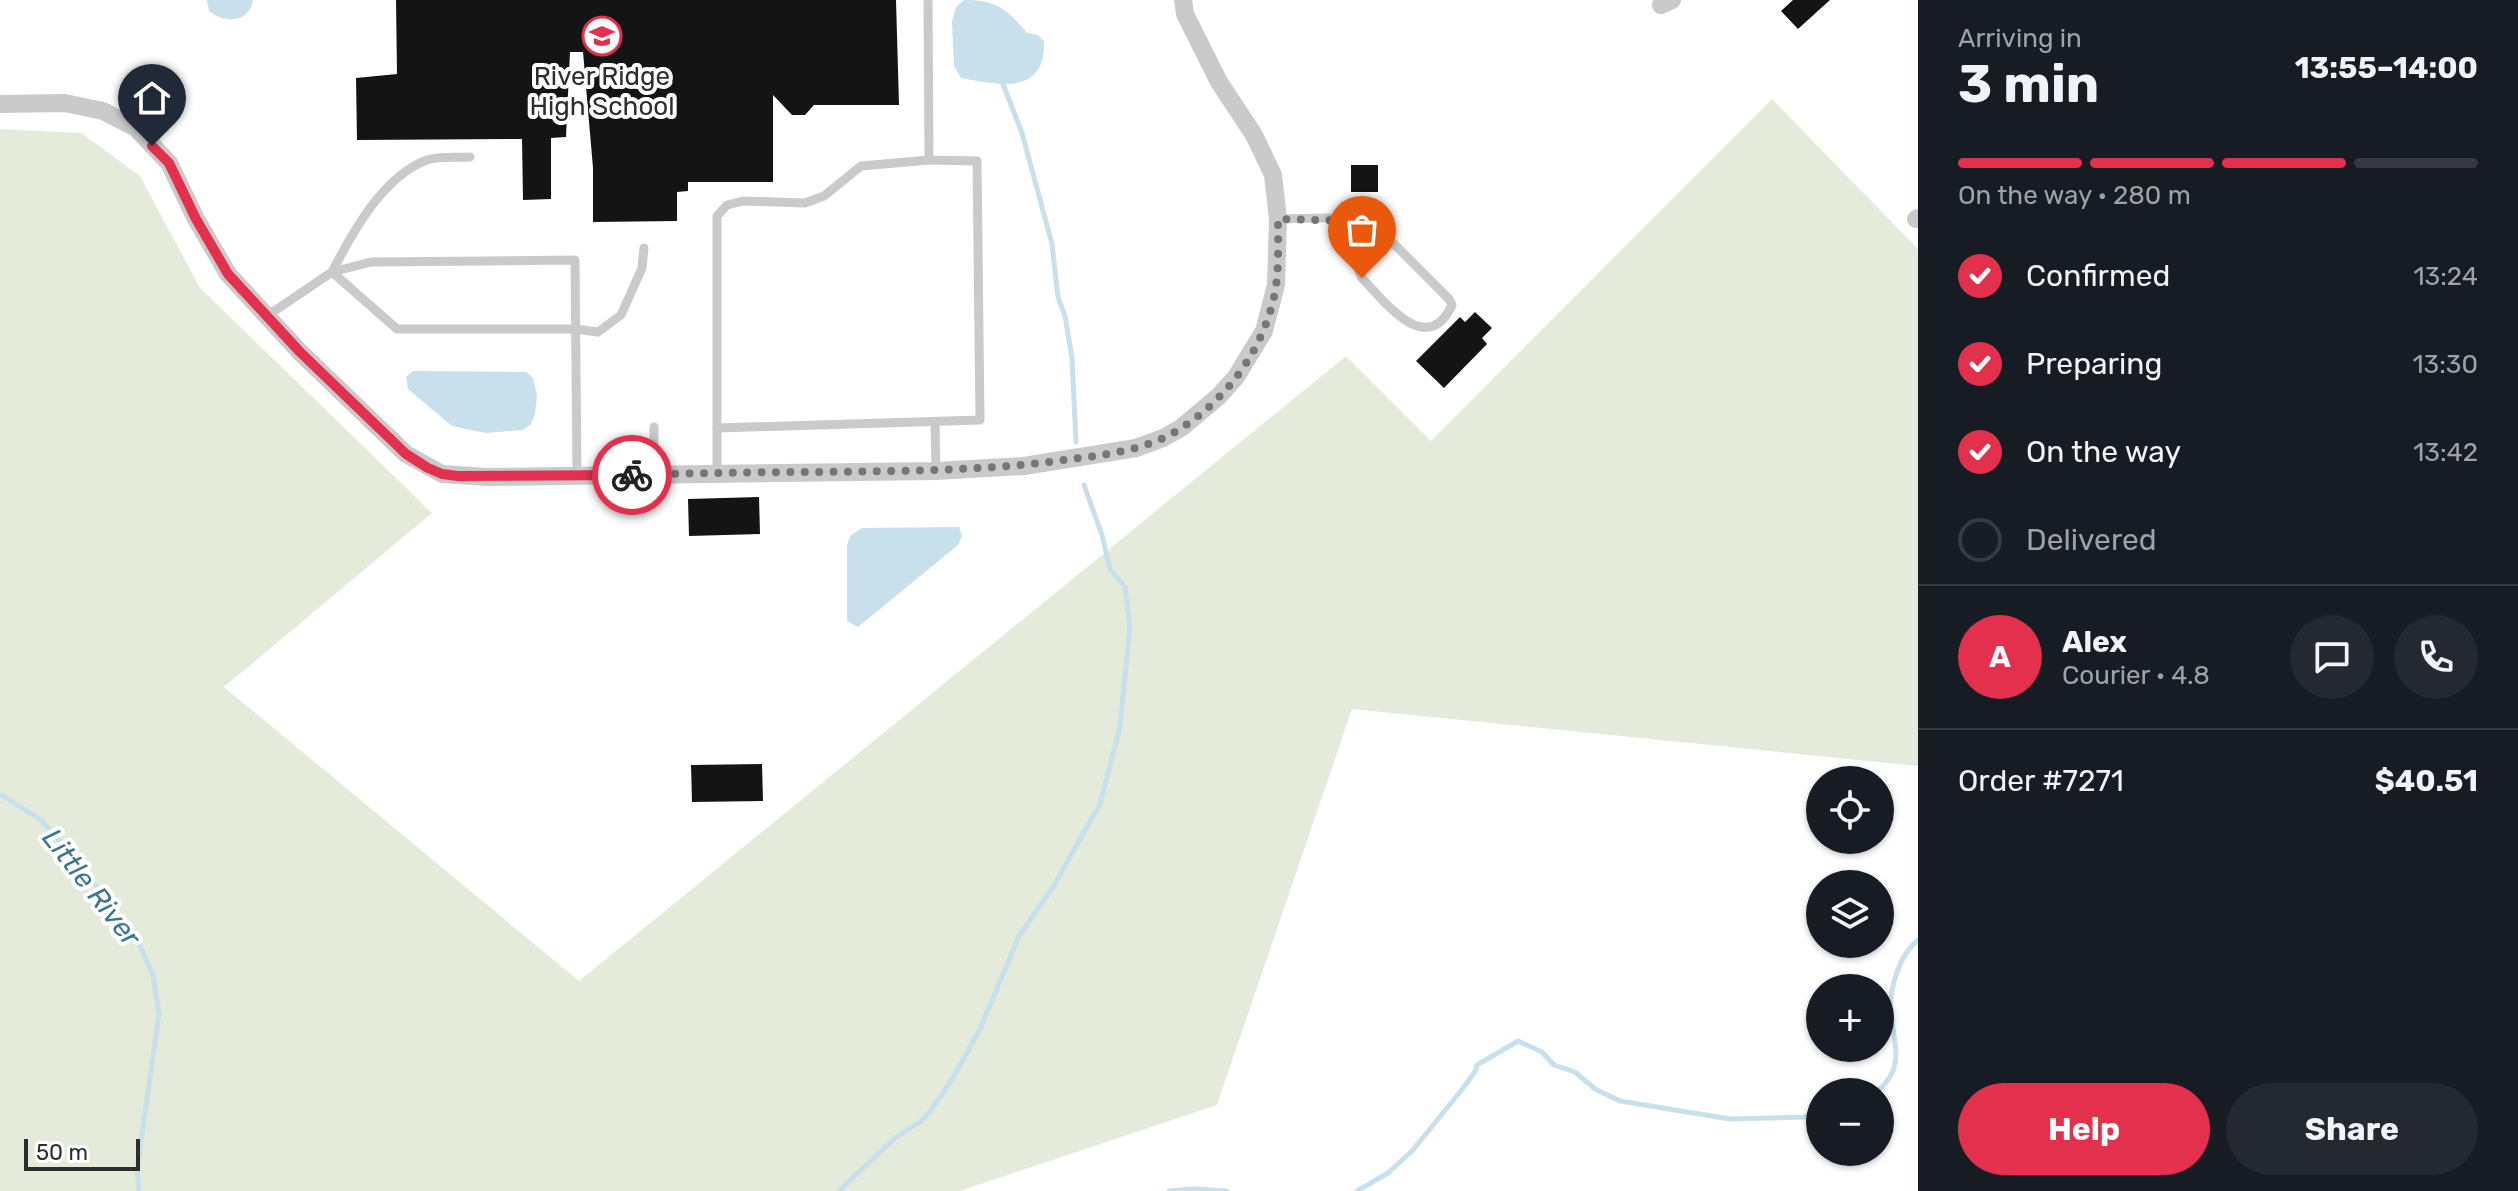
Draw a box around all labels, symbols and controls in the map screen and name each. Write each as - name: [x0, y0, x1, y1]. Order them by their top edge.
- school or university icon: River Ridge High School: [581, 15, 623, 57]
- text: Arriving in: [1958, 23, 2082, 54]
- text: 13:55–14:00: [2295, 50, 2478, 86]
- text: 3 min: [1958, 53, 2099, 115]
- place label: River Ridge High School: [529, 61, 675, 122]
- pin: [118, 64, 186, 146]
- icon: home: [130, 76, 174, 120]
- text: On the way · 280 m: [1958, 180, 2191, 211]
- pin: [1328, 196, 1396, 278]
- icon: bag: [1340, 208, 1384, 252]
- icon: check: [1958, 254, 2002, 298]
- text: Confirmed: [2026, 258, 2170, 294]
- text: 13:24: [2413, 261, 2478, 292]
- icon: check: [1958, 342, 2002, 386]
- text: Preparing: [2026, 346, 2162, 382]
- text: 13:30: [2412, 349, 2478, 380]
- icon: check: [1958, 430, 2002, 474]
- text: On the way: [2026, 434, 2181, 470]
- courier: [592, 435, 672, 515]
- text: 13:42: [2413, 437, 2478, 468]
- icon: bike: [610, 453, 654, 497]
- text: Delivered: [2026, 522, 2157, 558]
- button: chat: [2290, 615, 2374, 699]
- button: phone: [2394, 615, 2478, 699]
- text: Alex: [2062, 624, 2127, 660]
- text: A: [1989, 639, 2011, 675]
- text: Courier · 4.8: [2062, 660, 2210, 691]
- text: Order #7271: [1958, 763, 2124, 799]
- text: $40.51: [2375, 763, 2478, 799]
- map controls: [1806, 766, 1894, 1166]
- button: locate: [1806, 766, 1894, 854]
- water label: Little River: [36, 822, 148, 954]
- button: layers: [1806, 870, 1894, 958]
- button: +: [1806, 974, 1894, 1062]
- button: −: [1806, 1078, 1894, 1166]
- button: Help: [1958, 1083, 2210, 1175]
- button: Share: [2226, 1083, 2478, 1175]
- scale bar: [24, 1135, 140, 1171]
- text: 50 m: [36, 1139, 88, 1166]

